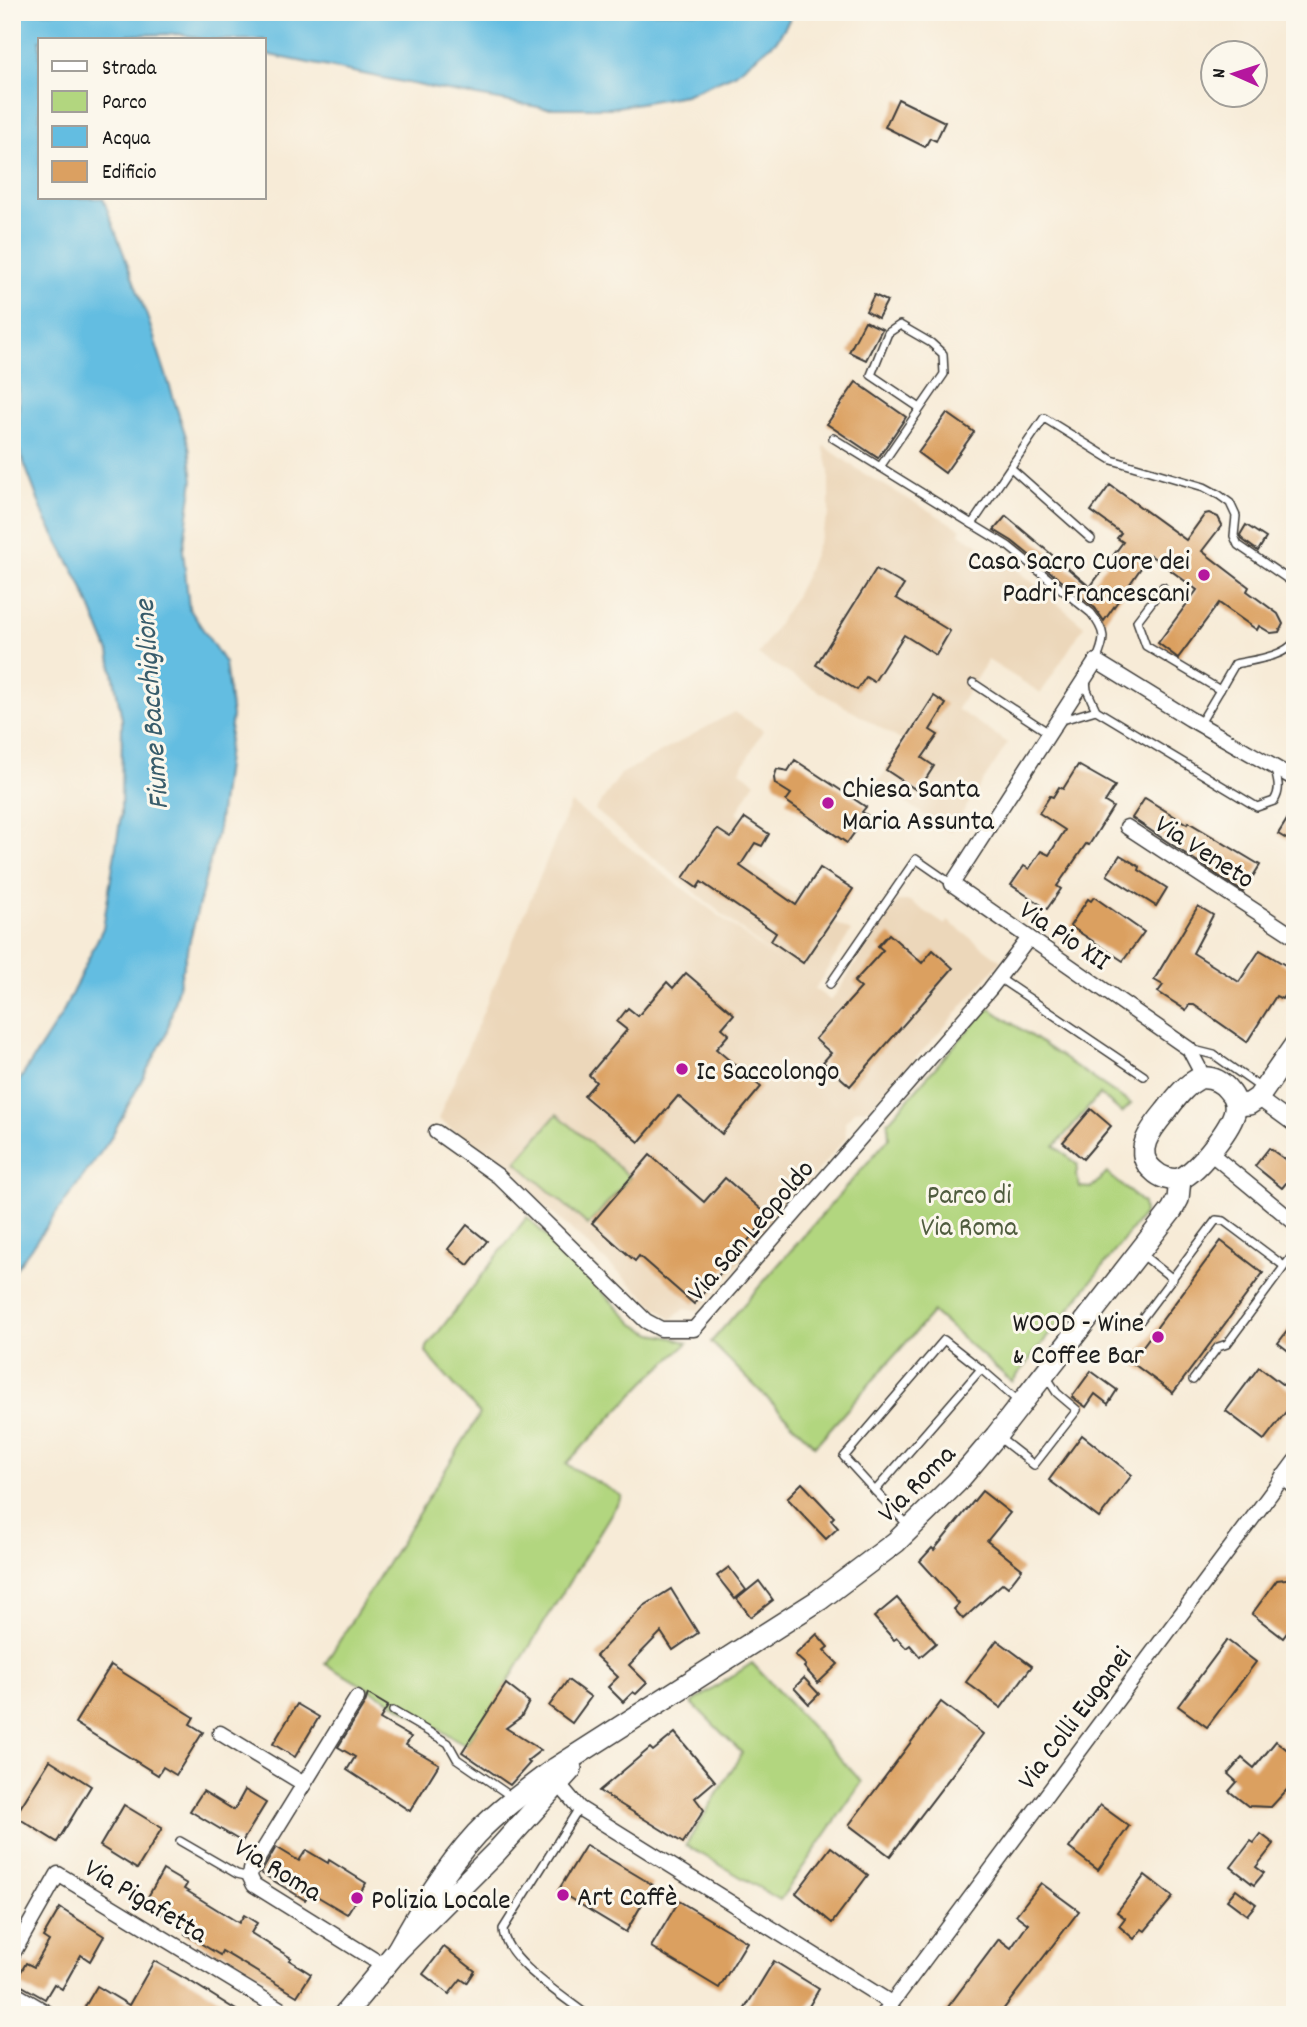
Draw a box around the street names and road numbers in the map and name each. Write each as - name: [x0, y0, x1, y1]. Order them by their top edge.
- street label: Via Veneto: [1145, 807, 1261, 901]
- street label: Via Pio XII: [1010, 893, 1117, 983]
- street label: Via San Leopoldo: [680, 1152, 826, 1312]
- street label: Via Roma: [870, 1437, 967, 1534]
- street label: Via Colli Euganei: [1010, 1640, 1144, 1800]
- street label: Via Roma: [225, 1830, 329, 1915]
- street label: Via Pigafetta: [75, 1851, 214, 1956]

